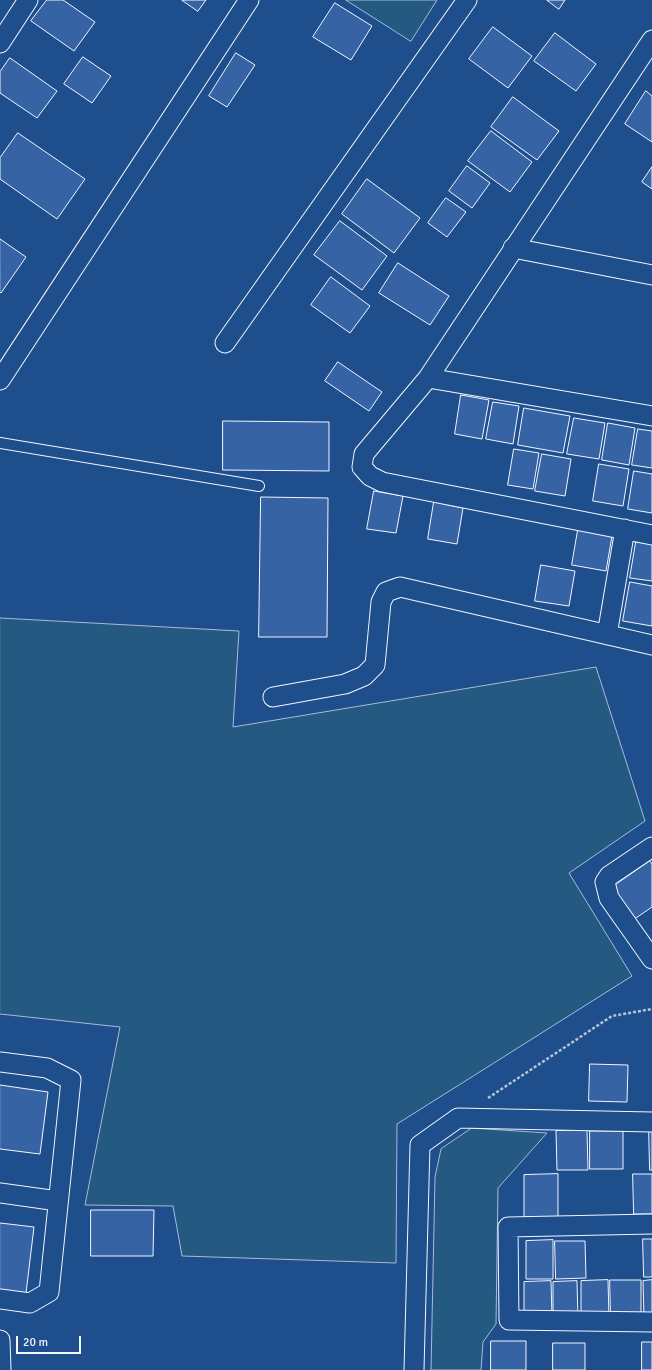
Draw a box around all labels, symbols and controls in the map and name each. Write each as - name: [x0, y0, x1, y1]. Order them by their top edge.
- scale bar: [18, 1328, 83, 1354]
- text: 20 m: [23, 1335, 48, 1350]

